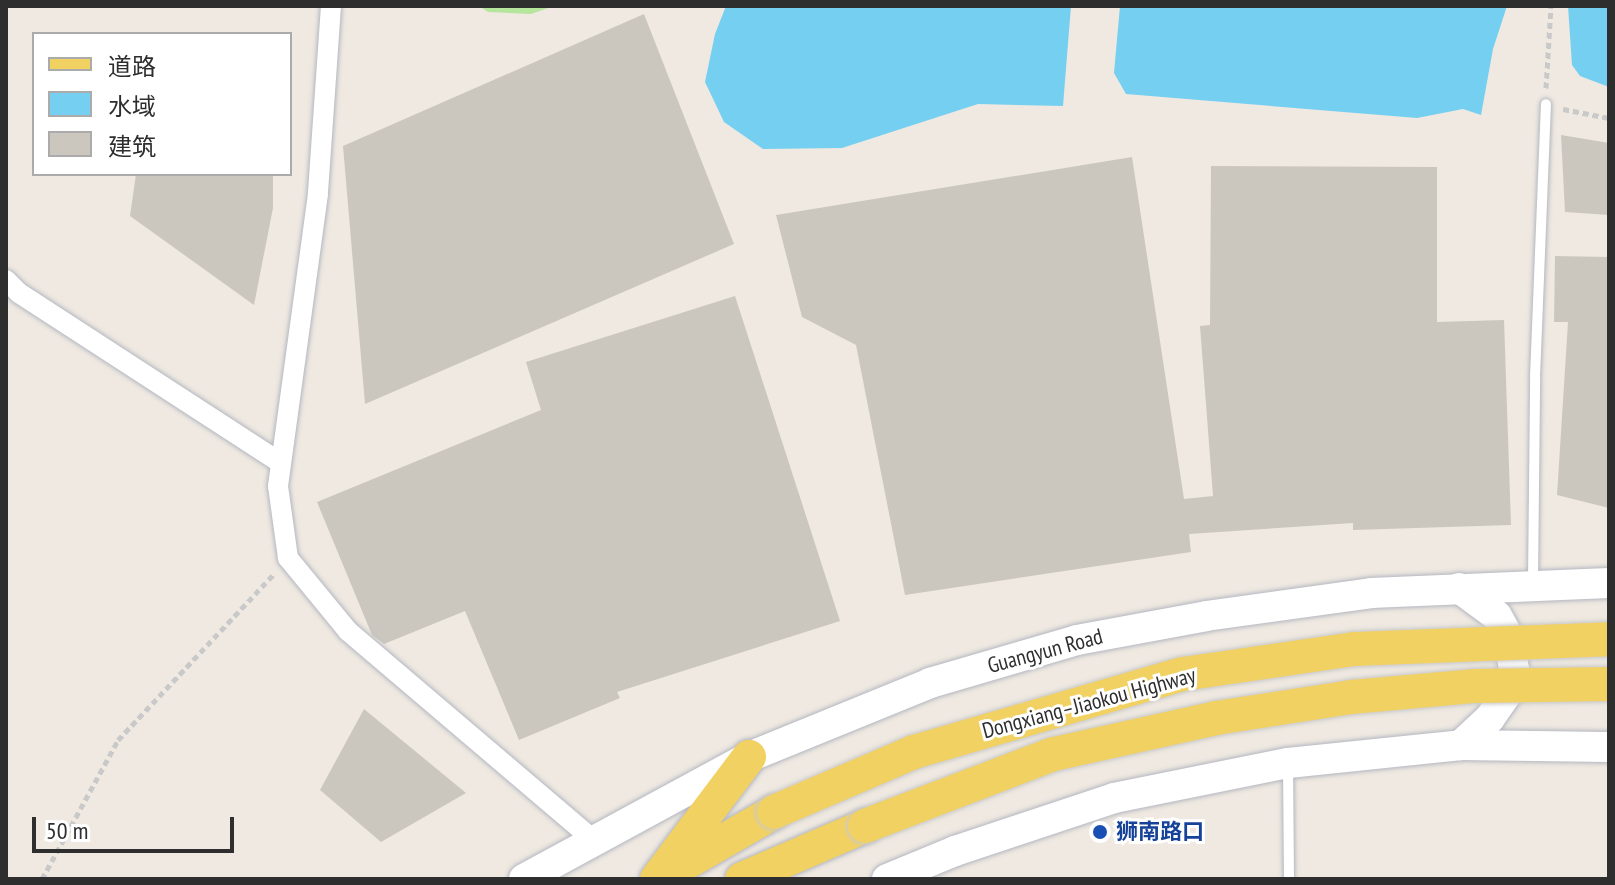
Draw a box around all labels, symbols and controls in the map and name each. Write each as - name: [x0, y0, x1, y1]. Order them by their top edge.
- legend: [32, 32, 292, 176]
- text: 道路: [108, 51, 156, 82]
- text: 水域: [108, 91, 156, 122]
- text: 建筑: [108, 131, 156, 162]
- street label: Guangyun Road: [985, 623, 1105, 679]
- street label: Dongxiang–Jiaokou Highway: [979, 662, 1199, 744]
- scale bar: [36, 801, 238, 851]
- text: 50 m: [46, 815, 88, 846]
- place label: 狮南路口: [1116, 819, 1204, 845]
- marker: 狮南路口: [1091, 823, 1109, 841]

